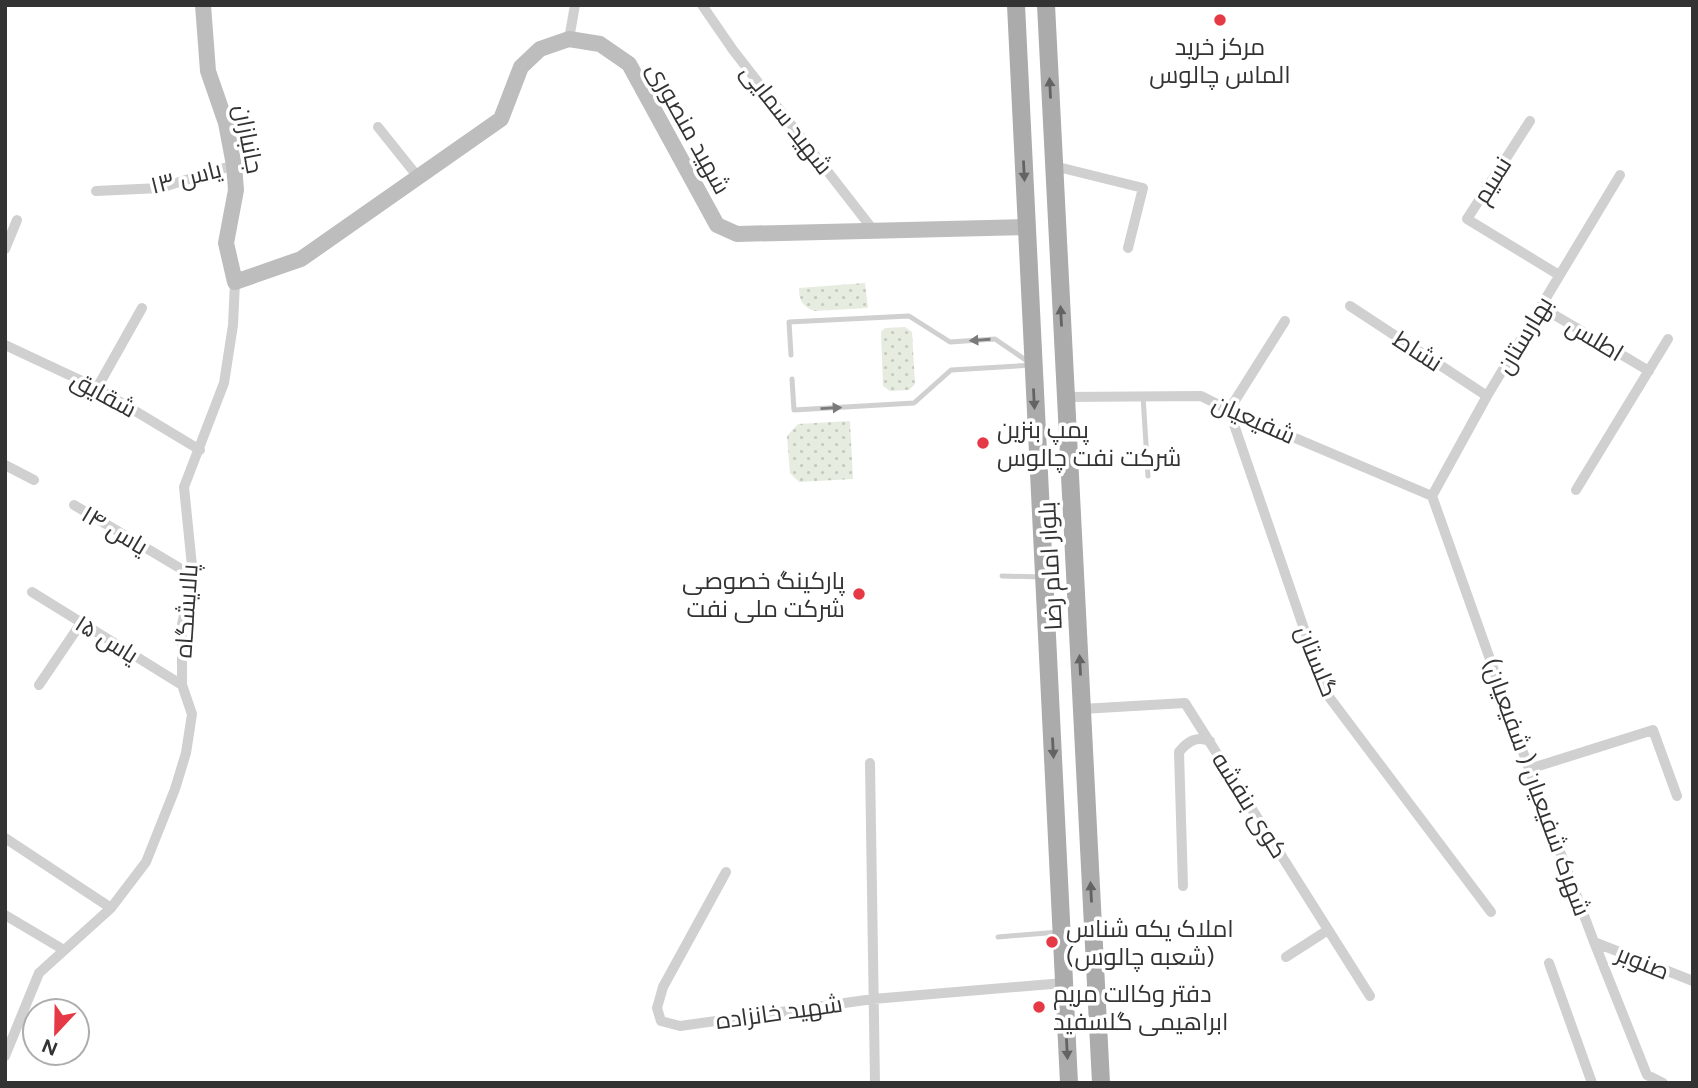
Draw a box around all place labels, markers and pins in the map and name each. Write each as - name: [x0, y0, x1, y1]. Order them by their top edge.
- marker: مرکز خرید الماس چالوس: [1212, 12, 1228, 28]
- place label: مرکز خرید الماس چالوس: [1149, 32, 1291, 91]
- place label: پمپ بنزین شرکت نفت چالوس: [997, 415, 1181, 474]
- marker: پمپ بنزین شرکت نفت چالوس: [975, 435, 991, 451]
- place label: پارکینگ خصوصی شرکت ملی نفت: [682, 566, 846, 623]
- marker: پارکینگ خصوصی شرکت ملی نفت: [851, 586, 867, 602]
- place label: املاک یکه شناس (شعبه چالوس): [1066, 914, 1234, 973]
- marker: املاک یکه شناس (شعبه چالوس): [1044, 934, 1060, 950]
- place label: دفتر وکالت مریم ابراهیمی گلسفید: [1053, 979, 1228, 1036]
- marker: دفتر وکالت مریم ابراهیمی گلسفید: [1031, 999, 1047, 1015]

